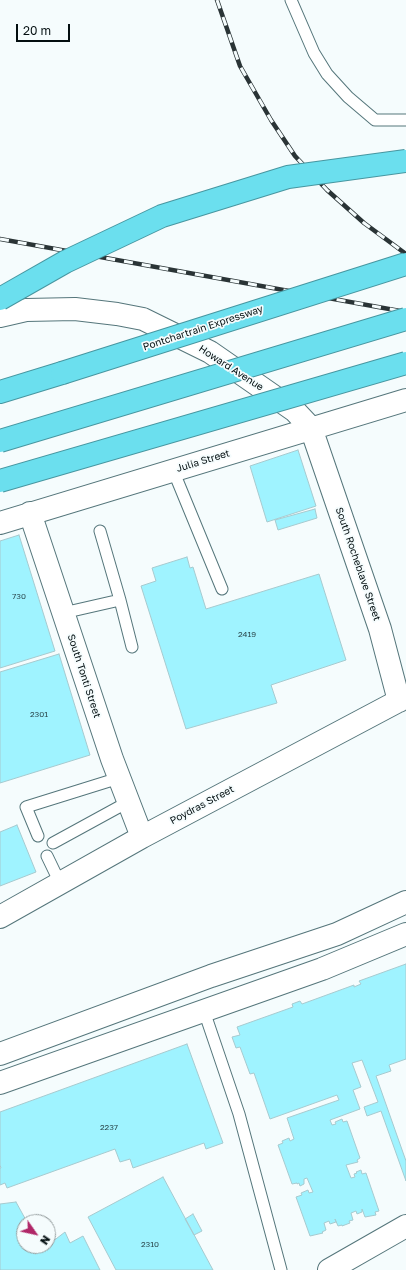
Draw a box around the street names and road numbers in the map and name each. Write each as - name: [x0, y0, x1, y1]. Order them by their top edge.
- street label: Pontchartrain Expressway: [141, 303, 265, 353]
- street label: Howard Avenue: [196, 343, 266, 393]
- street label: Julia Street: [175, 447, 231, 475]
- street label: South Rocheblave Street: [333, 506, 383, 622]
- street label: South Tonti Street: [65, 633, 103, 719]
- street label: Poydras Street: [168, 783, 236, 827]

